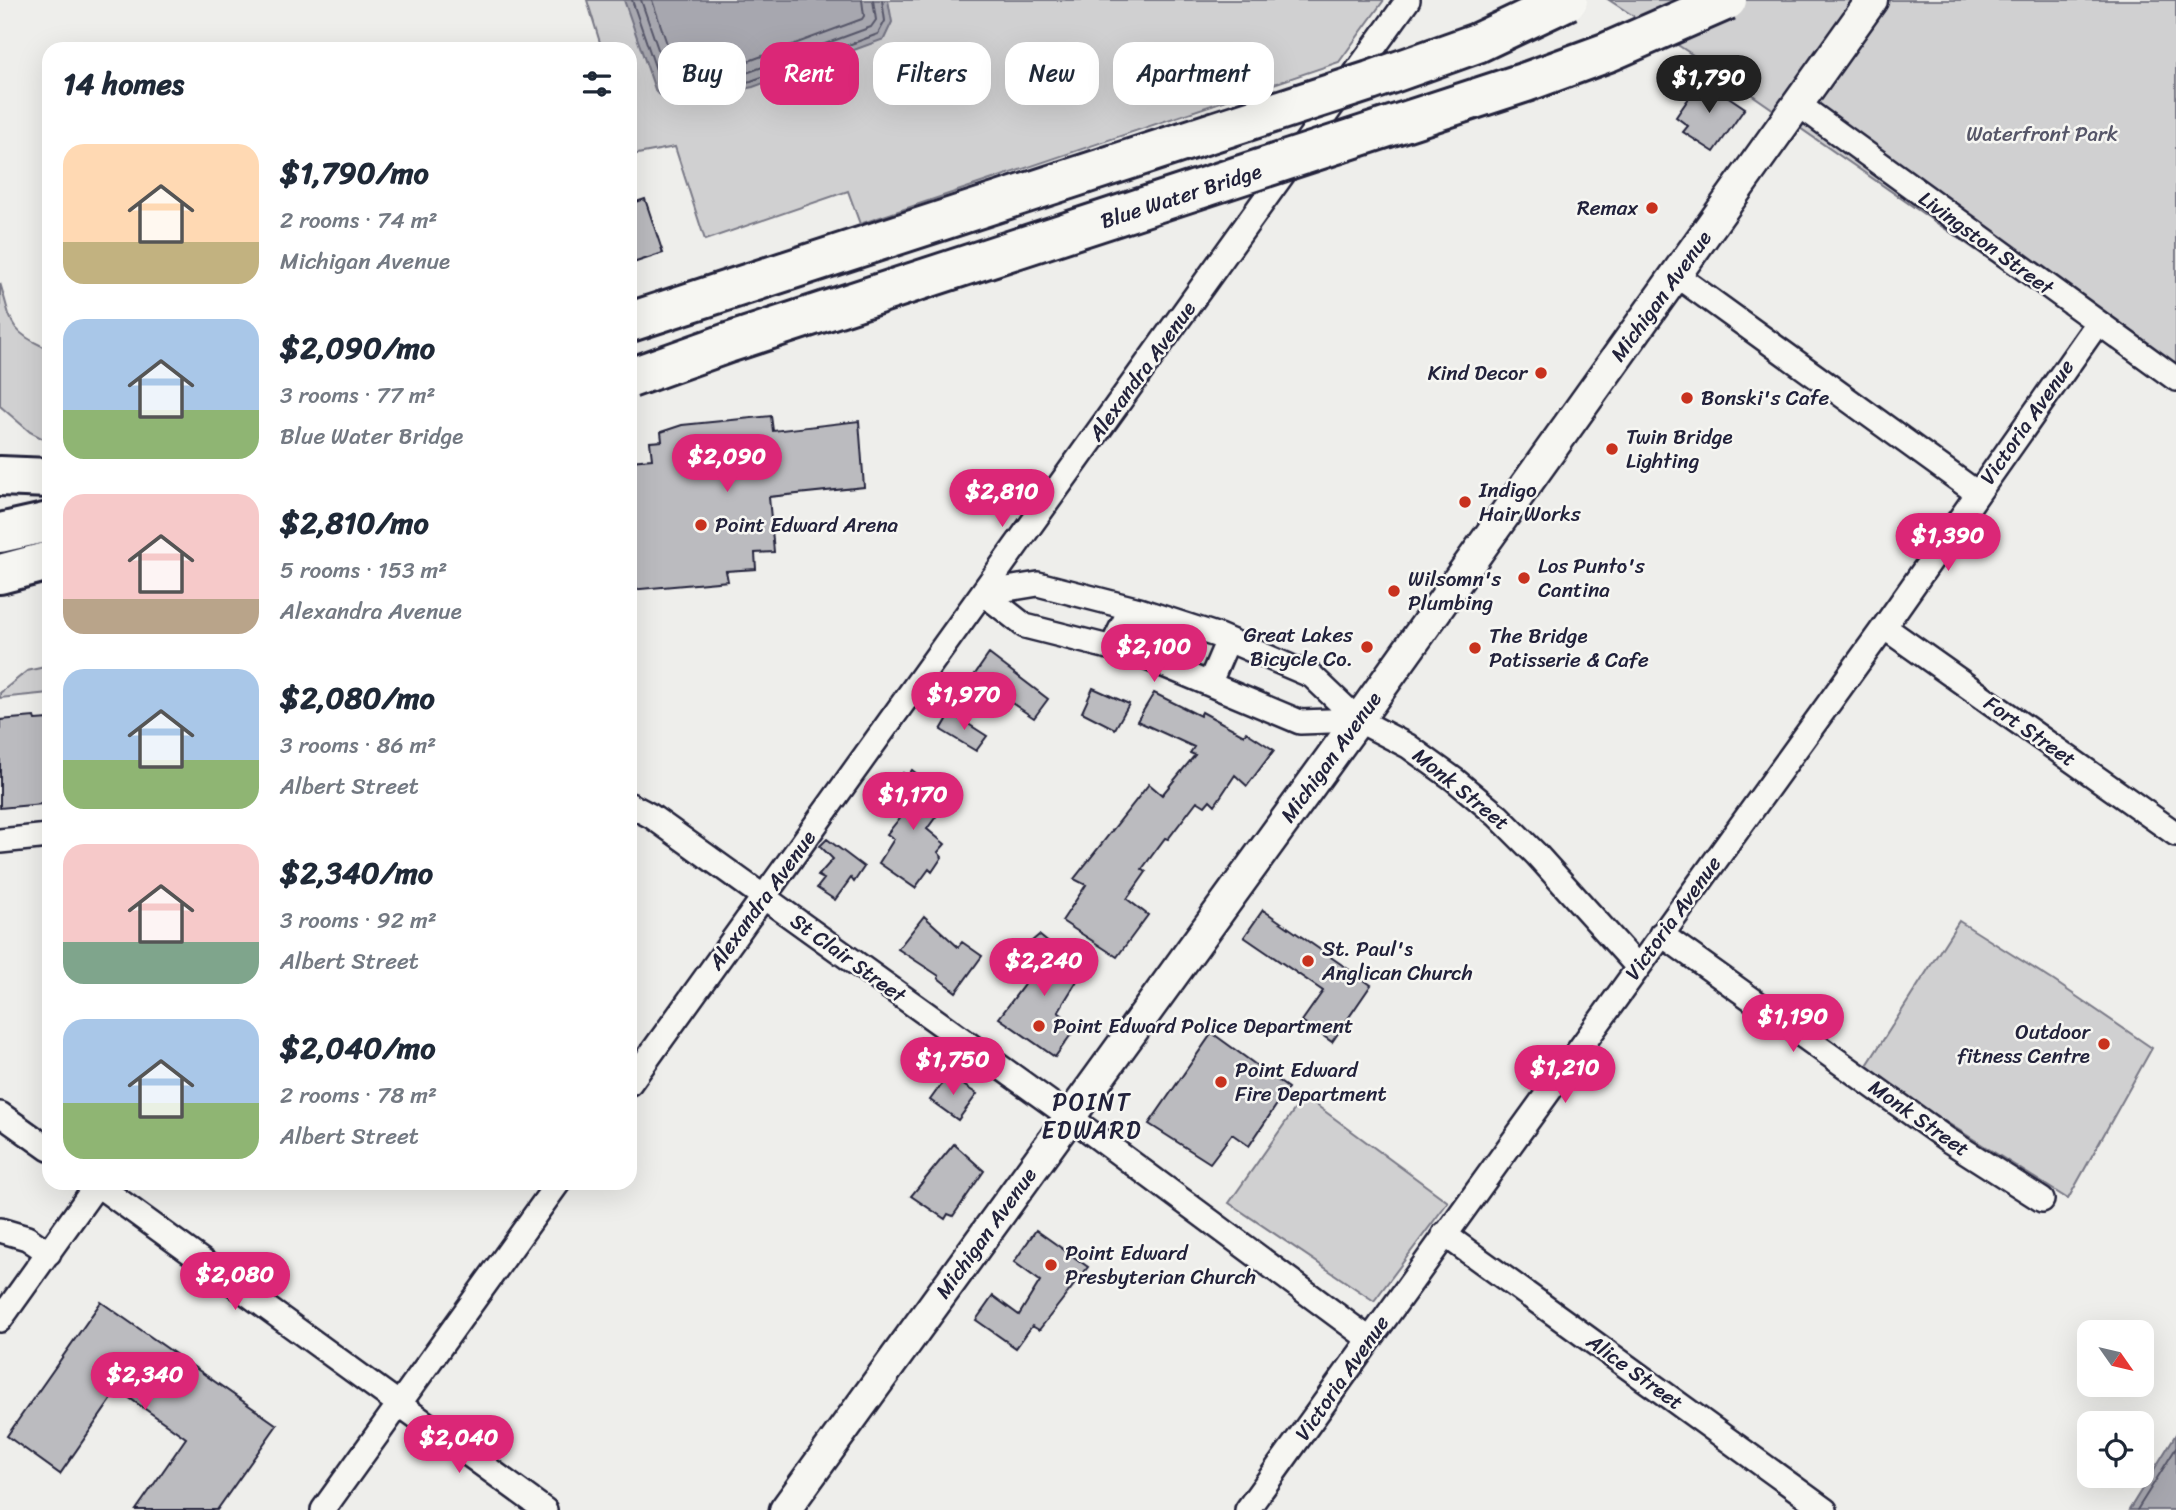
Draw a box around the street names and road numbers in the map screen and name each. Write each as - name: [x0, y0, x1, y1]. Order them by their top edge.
- street label: Blue Water Bridge: [1095, 152, 1267, 240]
- street label: Livingston Street: [1910, 181, 2063, 306]
- street label: Michigan Avenue: [1600, 222, 1722, 370]
- street label: Alexandra Avenue: [1077, 293, 1206, 450]
- street label: Victoria Avenue: [1969, 351, 2085, 493]
- street label: Michigan Avenue: [1270, 683, 1392, 831]
- street label: Fort Street: [1976, 685, 2084, 777]
- street label: Monk Street: [1404, 737, 1518, 841]
- street label: Alexandra Avenue: [697, 822, 826, 979]
- street label: Victoria Avenue: [1615, 847, 1732, 989]
- street label: St Clair Street: [782, 903, 915, 1014]
- street label: Monk Street: [1860, 1069, 1978, 1167]
- street label: Michigan Avenue: [925, 1159, 1047, 1307]
- street label: Victoria Avenue: [1284, 1307, 1400, 1449]
- street label: Alice Street: [1577, 1323, 1692, 1420]

